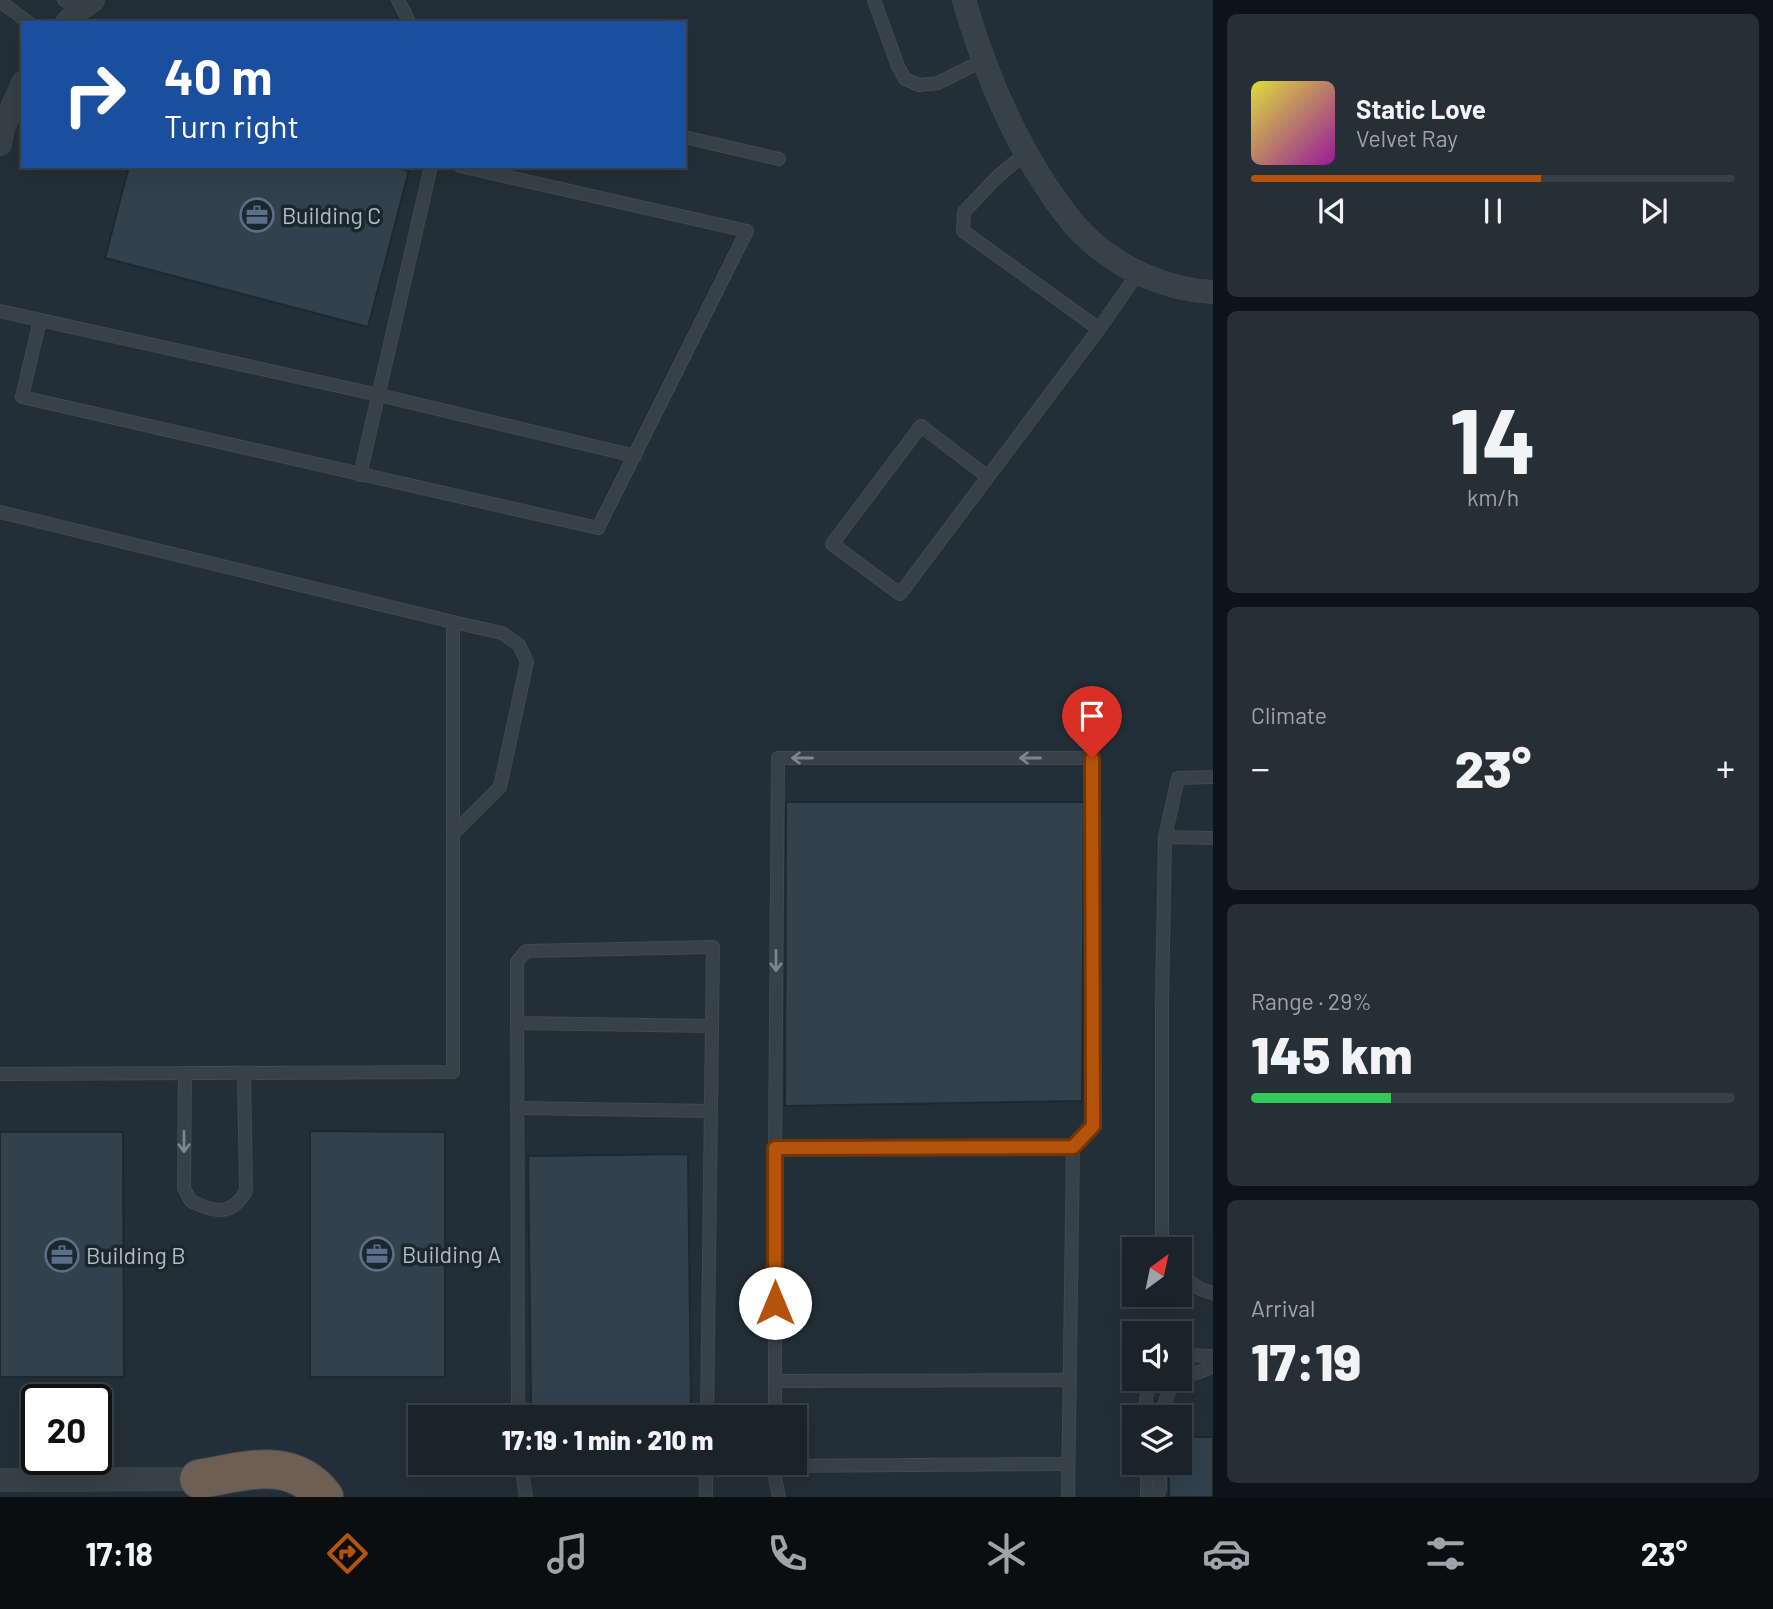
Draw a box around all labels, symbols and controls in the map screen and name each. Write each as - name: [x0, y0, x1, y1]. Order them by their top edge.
- text: 40 m: [164, 46, 272, 105]
- icon: right: [49, 49, 140, 140]
- text: Static Love: [1356, 93, 1486, 124]
- text: Turn right: [164, 106, 299, 144]
- text: Velvet Ray: [1356, 124, 1458, 152]
- icon: previous: [1313, 192, 1351, 230]
- icon: pause: [1474, 192, 1512, 230]
- icon: next: [1635, 192, 1673, 230]
- office icon: Building C: [238, 196, 276, 234]
- place label: Building C: [282, 201, 381, 229]
- text: 14: [1449, 383, 1537, 492]
- text: km/h: [1467, 483, 1519, 511]
- pin: [1062, 686, 1122, 758]
- icon: arrive: [1073, 697, 1111, 735]
- text: Climate: [1251, 701, 1327, 729]
- text: 23°: [1455, 736, 1531, 798]
- text: −: [1251, 744, 1270, 790]
- text: +: [1716, 744, 1735, 790]
- one-way arrow: [791, 751, 814, 765]
- one-way arrow: [1018, 751, 1041, 765]
- one-way arrow: [769, 949, 783, 972]
- text: Range · 29%: [1251, 987, 1372, 1015]
- text: 145 km: [1251, 1022, 1413, 1084]
- one-way arrow: [178, 1130, 191, 1153]
- office icon: Building A: [358, 1235, 396, 1273]
- office icon: Building B: [43, 1236, 81, 1274]
- north arrow: [1122, 1237, 1192, 1307]
- map controls: [1122, 1237, 1192, 1475]
- place label: Building A: [402, 1240, 501, 1268]
- place label: Building B: [86, 1241, 186, 1269]
- position arrow: [738, 1266, 812, 1340]
- text: Arrival: [1251, 1294, 1315, 1322]
- button: sound: [1122, 1321, 1192, 1391]
- text: 17:19: [1251, 1329, 1361, 1391]
- speed limit sign: 20: [21, 1384, 112, 1475]
- button: layers: [1122, 1405, 1192, 1475]
- text: 17:19 · 1 min · 210 m: [502, 1424, 713, 1455]
- icon: directions: [323, 1529, 372, 1578]
- icon: music: [543, 1529, 592, 1578]
- icon: phone: [763, 1529, 812, 1578]
- icon: climate: [982, 1529, 1031, 1578]
- icon: car: [1202, 1529, 1251, 1578]
- icon: filters: [1421, 1529, 1470, 1578]
- text: 17:18: [85, 1534, 153, 1572]
- text: 23°: [1641, 1534, 1688, 1572]

